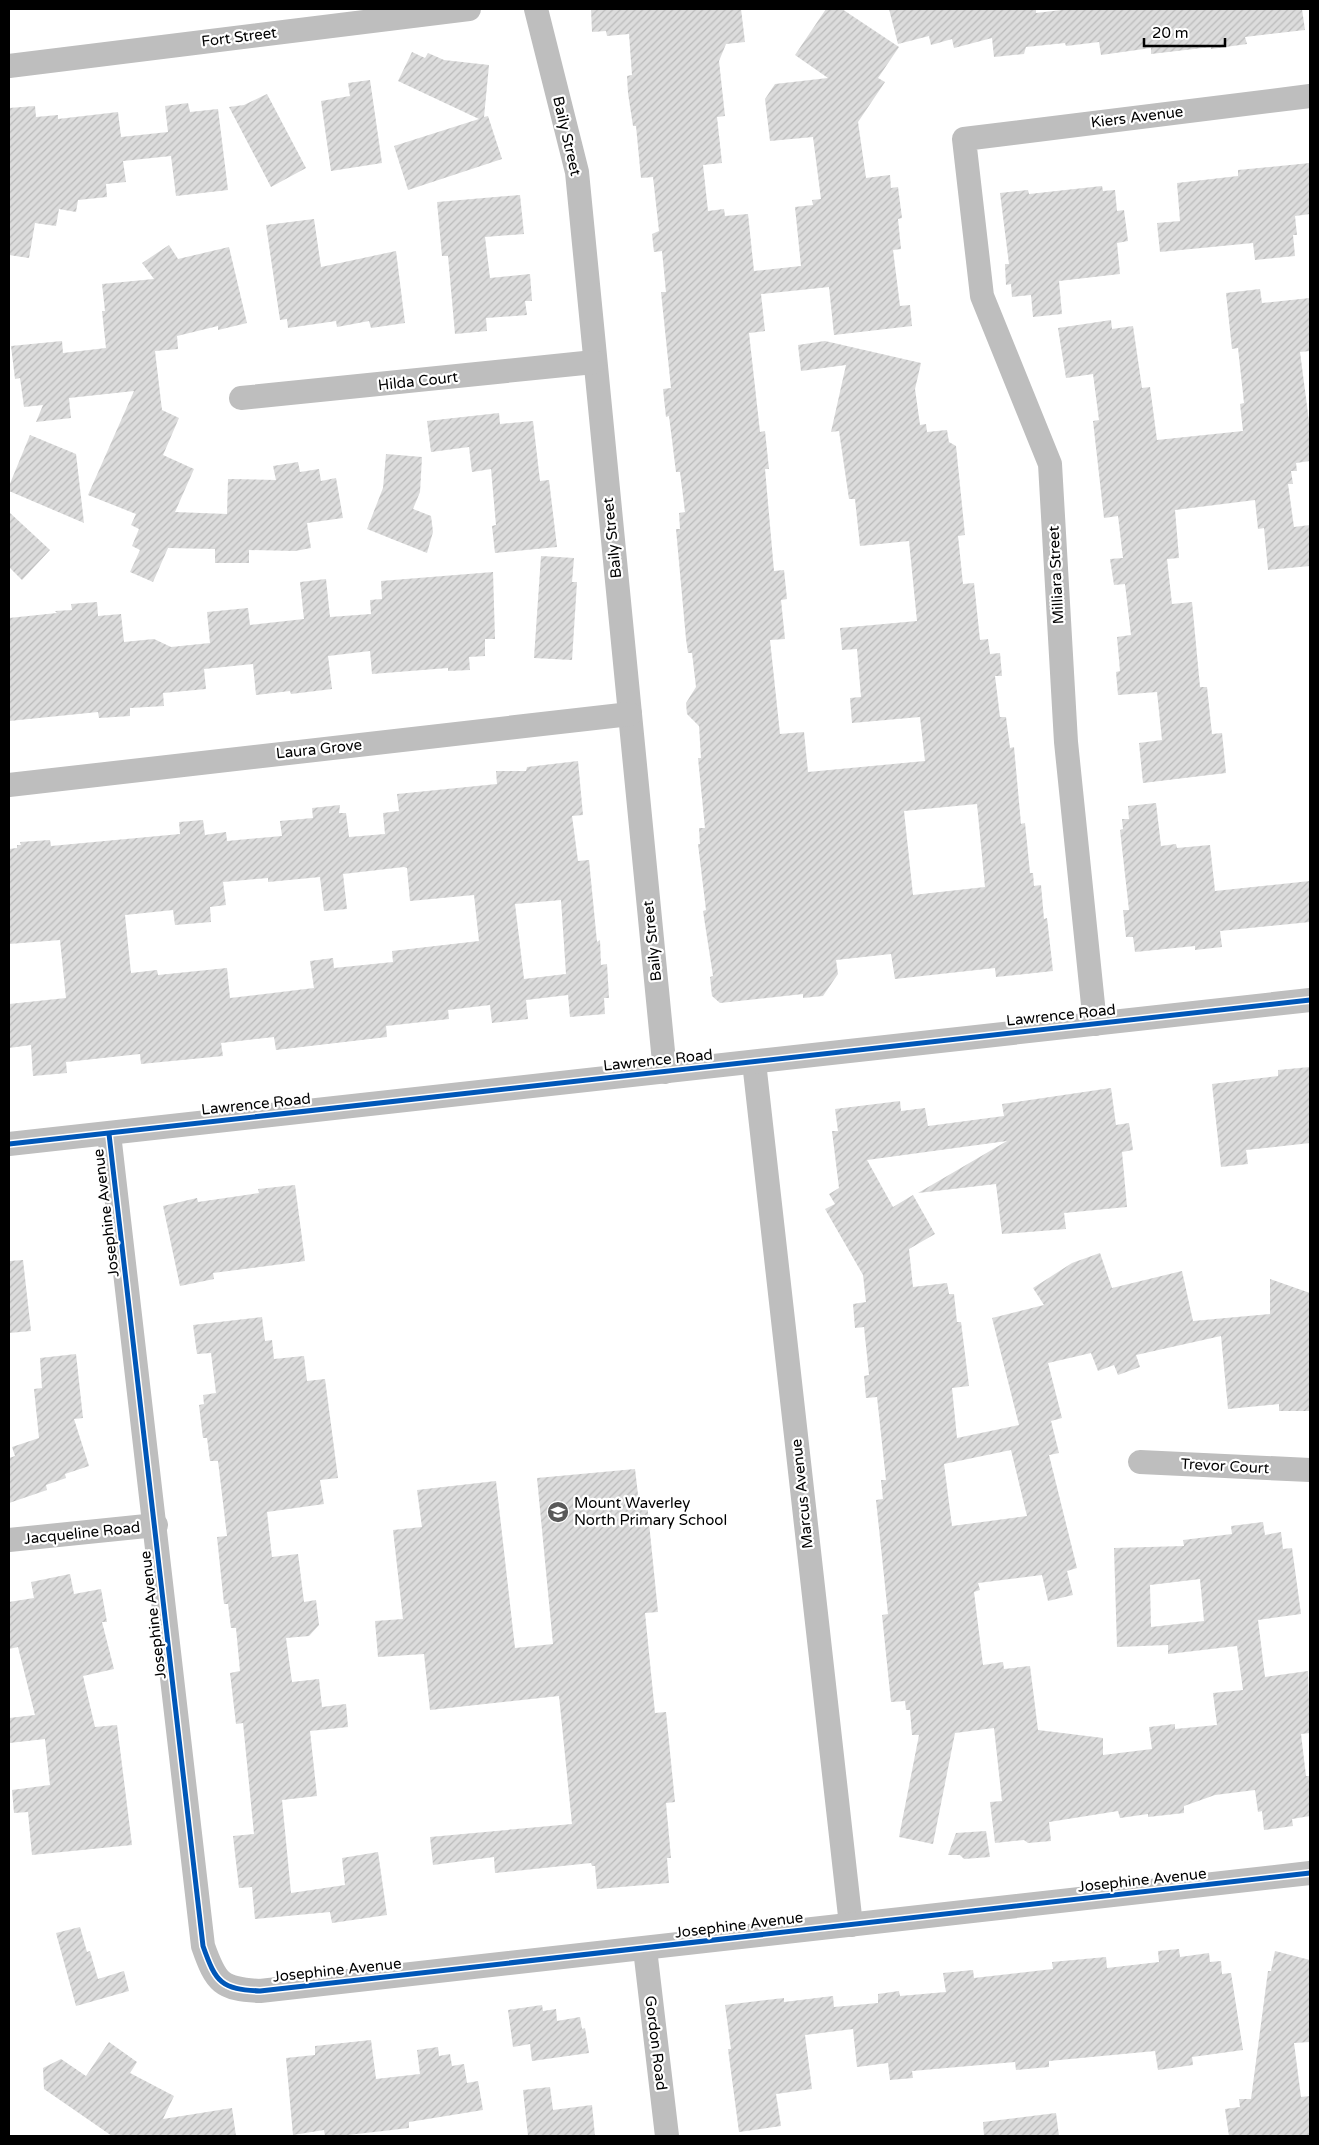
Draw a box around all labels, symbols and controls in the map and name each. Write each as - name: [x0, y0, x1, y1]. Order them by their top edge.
- scale bar: [1144, 15, 1225, 47]
- street label: Fort Street: [200, 23, 278, 51]
- text: 20 m: [1152, 24, 1189, 42]
- street label: Baily Street: [549, 94, 585, 178]
- street label: Kiers Avenue: [1090, 102, 1184, 132]
- street label: Hilda Court: [377, 368, 459, 394]
- street label: Baily Street: [599, 496, 625, 579]
- street label: Milliara Street: [1044, 525, 1068, 625]
- street label: Laura Grove: [275, 736, 363, 762]
- street label: Baily Street: [639, 899, 665, 982]
- street label: Lawrence Road: [1005, 1000, 1117, 1030]
- street label: Lawrence Road: [602, 1045, 714, 1075]
- street label: Lawrence Road: [200, 1089, 312, 1119]
- street label: Josephine Avenue: [89, 1148, 123, 1278]
- street label: Marcus Avenue: [787, 1438, 817, 1550]
- street label: Trevor Court: [1180, 1455, 1270, 1477]
- place label: Mount Waverley North Primary School: [574, 1494, 727, 1529]
- school or university icon: Mount Waverley North Primary School: [546, 1500, 570, 1524]
- street label: Jacqueline Road: [23, 1518, 141, 1548]
- street label: Josephine Avenue: [136, 1550, 170, 1680]
- street label: Josephine Avenue: [1077, 1864, 1207, 1896]
- street label: Josephine Avenue: [674, 1908, 804, 1942]
- street label: Josephine Avenue: [272, 1954, 402, 1986]
- street label: Gordon Road: [641, 1995, 671, 2091]

